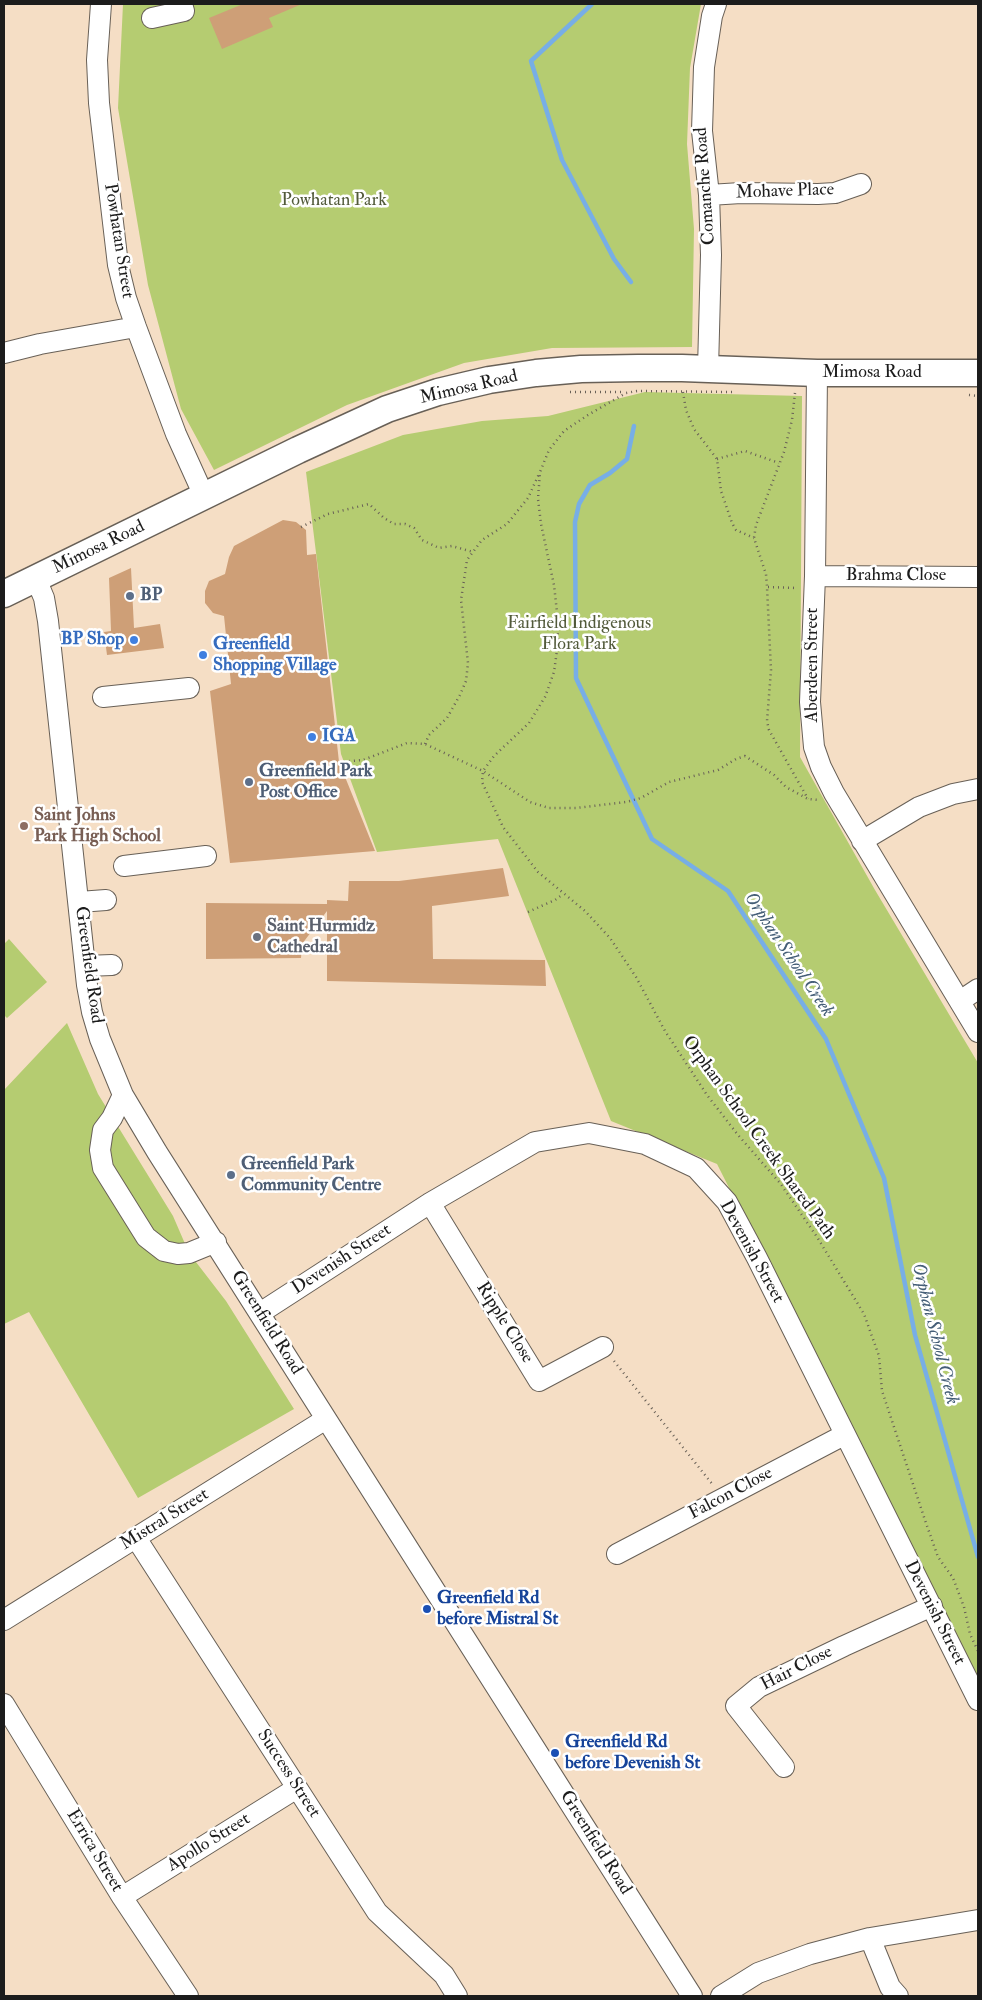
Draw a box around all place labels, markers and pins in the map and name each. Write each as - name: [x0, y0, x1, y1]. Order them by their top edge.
- place label: BP: [140, 585, 162, 607]
- marker: BP: [124, 590, 136, 602]
- place label: BP Shop: [61, 629, 124, 651]
- marker: BP Shop: [128, 634, 140, 646]
- place label: Greenfield Shopping Village: [213, 634, 336, 676]
- marker: Greenfield Shopping Village: [197, 649, 209, 661]
- place label: IGA: [322, 726, 356, 748]
- marker: IGA: [306, 731, 318, 743]
- place label: Greenfield Park Post Office: [259, 761, 372, 804]
- marker: Greenfield Park Post Office: [243, 776, 255, 788]
- place label: Saint Johns Park High School: [34, 805, 161, 848]
- marker: Saint Johns Park High School: [18, 820, 30, 832]
- place label: Saint Hurmidz Cathedral: [267, 916, 375, 959]
- marker: Saint Hurmidz Cathedral: [251, 931, 263, 943]
- place label: Greenfield Park Community Centre: [241, 1154, 381, 1196]
- marker: Greenfield Park Community Centre: [225, 1169, 237, 1181]
- place label: Greenfield Rd before Mistral St: [437, 1588, 558, 1630]
- marker: Greenfield Rd before Mistral St: [421, 1603, 433, 1615]
- place label: Greenfield Rd before Devenish St: [565, 1732, 700, 1775]
- marker: Greenfield Rd before Devenish St: [549, 1747, 561, 1759]

